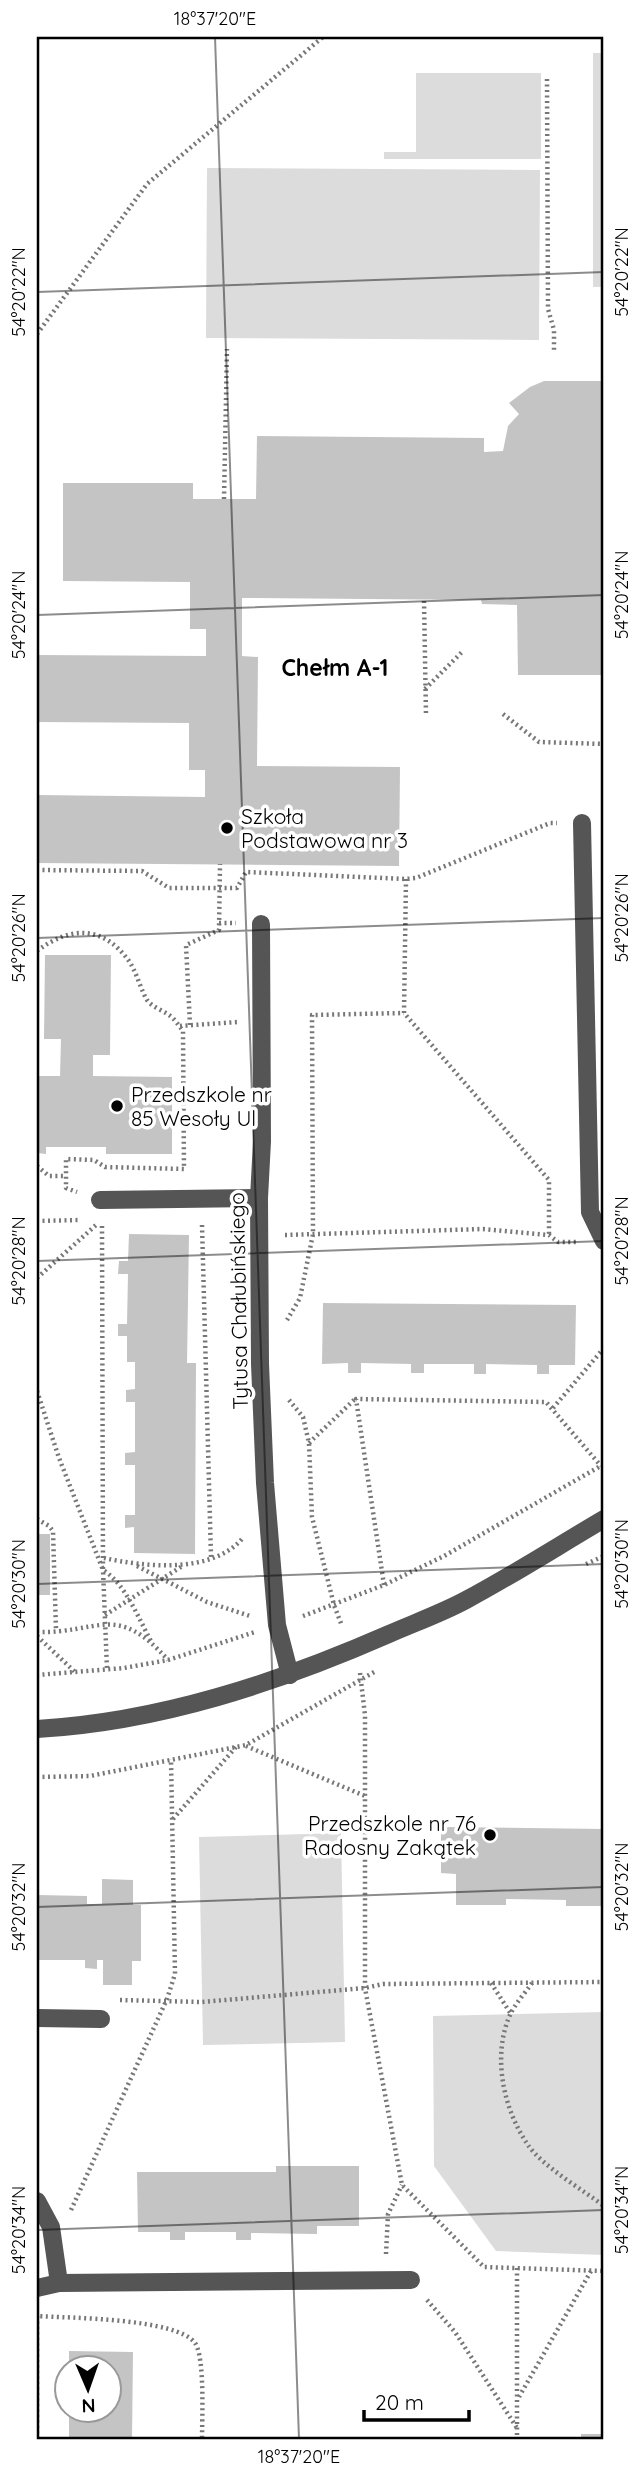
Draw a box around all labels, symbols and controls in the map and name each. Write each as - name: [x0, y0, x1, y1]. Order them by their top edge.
- text: 18°37'20"E: [174, 7, 256, 30]
- text: 54°20'22"N: [610, 227, 633, 317]
- text: 54°20'22"N: [7, 247, 30, 337]
- text: 54°20'24"N: [610, 551, 633, 639]
- text: 54°20'24"N: [7, 571, 30, 659]
- district label: Chełm A-1: [281, 653, 389, 682]
- place label: Szkoła Podstawowa nr 3: [241, 803, 408, 853]
- marker: Szkoła Podstawowa nr 3: [219, 820, 235, 836]
- text: 54°20'26"N: [610, 873, 633, 963]
- text: 54°20'26"N: [7, 893, 30, 983]
- place label: Przedszkole nr 85 Wesoły Ul: [131, 1081, 272, 1131]
- marker: Przedszkole nr 85 Wesoły Ul: [109, 1098, 125, 1114]
- street label: Tytusa Chałubińskiego: [223, 1192, 253, 1410]
- text: 54°20'28"N: [610, 1196, 633, 1286]
- text: 54°20'28"N: [7, 1216, 30, 1306]
- text: 54°20'30"N: [610, 1519, 633, 1609]
- text: 54°20'30"N: [7, 1539, 30, 1629]
- place label: Przedszkole nr 76 Radosny Zakątek: [304, 1810, 476, 1860]
- marker: Przedszkole nr 76 Radosny Zakątek: [482, 1827, 498, 1843]
- text: 54°20'32"N: [610, 1843, 633, 1931]
- text: 54°20'32"N: [7, 1863, 30, 1951]
- text: 54°20'34"N: [610, 2166, 633, 2254]
- text: 54°20'34"N: [7, 2186, 30, 2274]
- north arrow: [52, 2354, 122, 2424]
- scale bar: [364, 2378, 470, 2422]
- text: 20 m: [375, 2389, 424, 2415]
- text: N: [81, 2394, 96, 2418]
- text: 18°37'20"E: [258, 2445, 340, 2468]

